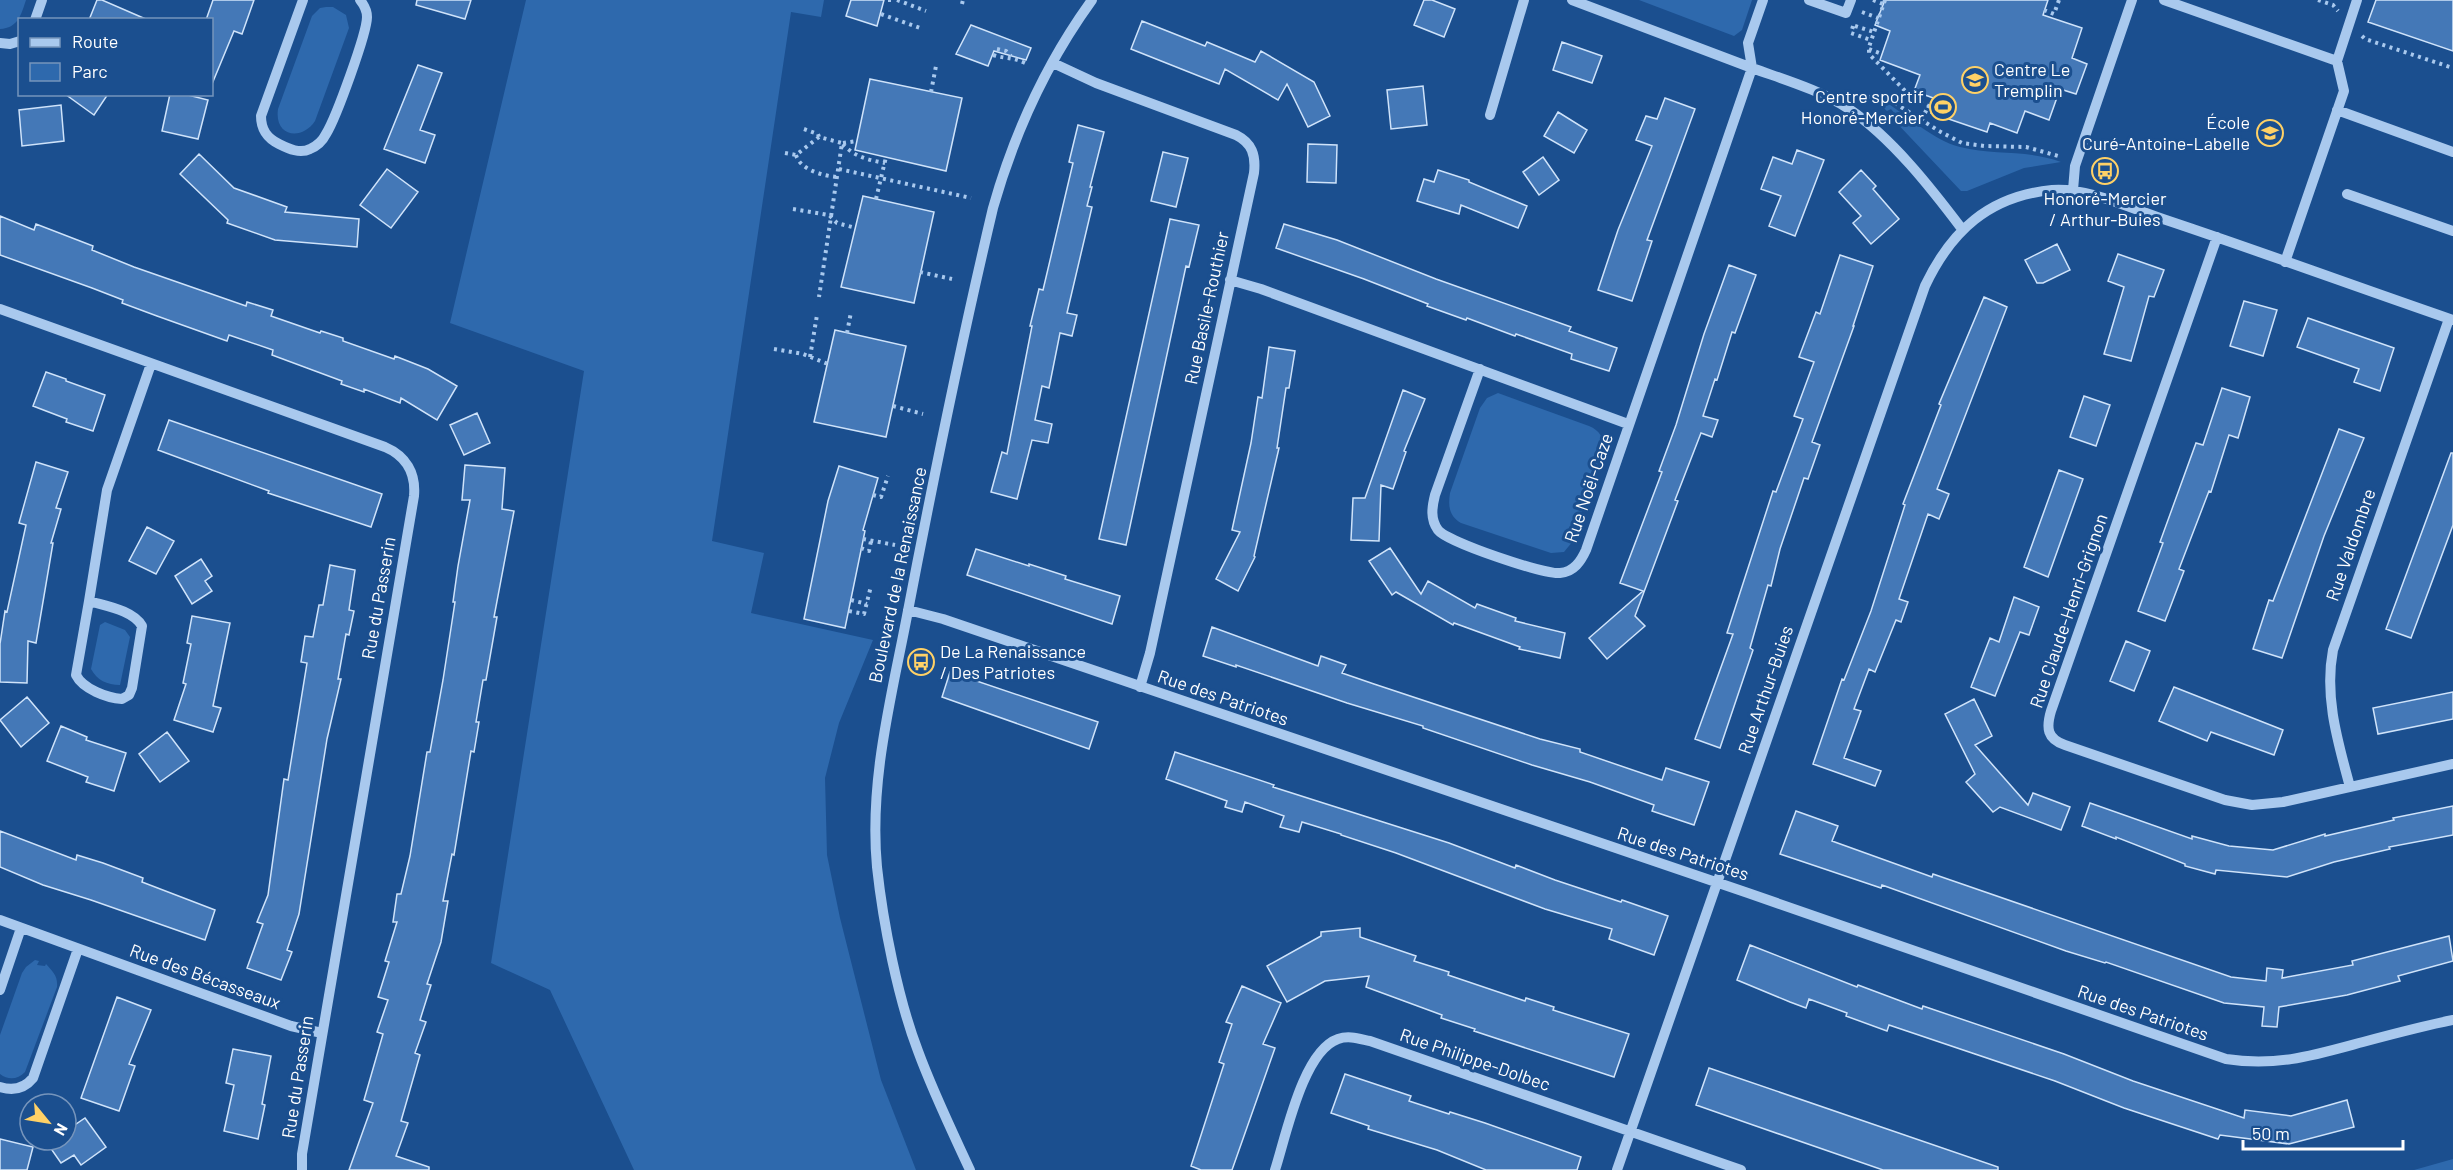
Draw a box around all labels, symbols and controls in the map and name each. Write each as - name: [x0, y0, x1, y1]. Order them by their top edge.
- legend: [18, 18, 213, 96]
- text: Route: [72, 30, 118, 52]
- place label: Centre Le Tremplin: [1994, 58, 2070, 101]
- text: Parc: [72, 60, 108, 82]
- school or university icon: Centre Le Tremplin: [1960, 65, 1990, 95]
- place label: Centre sportif Honoré-Mercier: [1801, 85, 1924, 128]
- sports icon: Centre sportif Honoré-Mercier: [1928, 92, 1958, 122]
- place label: École Curé-Antoine-Labelle: [2082, 111, 2250, 154]
- school or university icon: École Curé-Antoine-Labelle: [2255, 118, 2285, 148]
- bus stop icon: Honoré-Mercier / Arthur-Buies: [2090, 156, 2120, 186]
- place label: Honoré-Mercier / Arthur-Buies: [2043, 187, 2167, 230]
- street label: Rue Basile-Routhier: [1179, 229, 1233, 386]
- street label: Rue Noël-Caze: [1559, 430, 1617, 545]
- street label: Boulevard de la Renaissance: [863, 465, 931, 685]
- street label: Rue Valdombre: [2321, 486, 2380, 604]
- street label: Rue Claude-Henri-Grignon: [2024, 510, 2112, 711]
- street label: Rue du Passerin: [356, 535, 400, 661]
- street label: Rue Arthur-Buies: [1733, 623, 1797, 757]
- place label: De La Renaissance / Des Patriotes: [940, 640, 1086, 683]
- bus stop icon: De La Renaissance / Des Patriotes: [906, 647, 936, 677]
- street label: Rue des Patriotes: [1155, 664, 1292, 730]
- street label: Rue des Patriotes: [1615, 821, 1752, 885]
- street label: Rue des Bécasseaux: [127, 939, 284, 1014]
- street label: Rue des Patriotes: [2075, 979, 2212, 1045]
- street label: Rue du Passerin: [276, 1014, 318, 1140]
- street label: Rue Philippe-Dolbec: [1397, 1023, 1553, 1095]
- north arrow: [18, 1092, 78, 1152]
- scale bar: [2243, 1113, 2404, 1151]
- text: N: [51, 1120, 72, 1139]
- text: 50 m: [2252, 1122, 2290, 1144]

